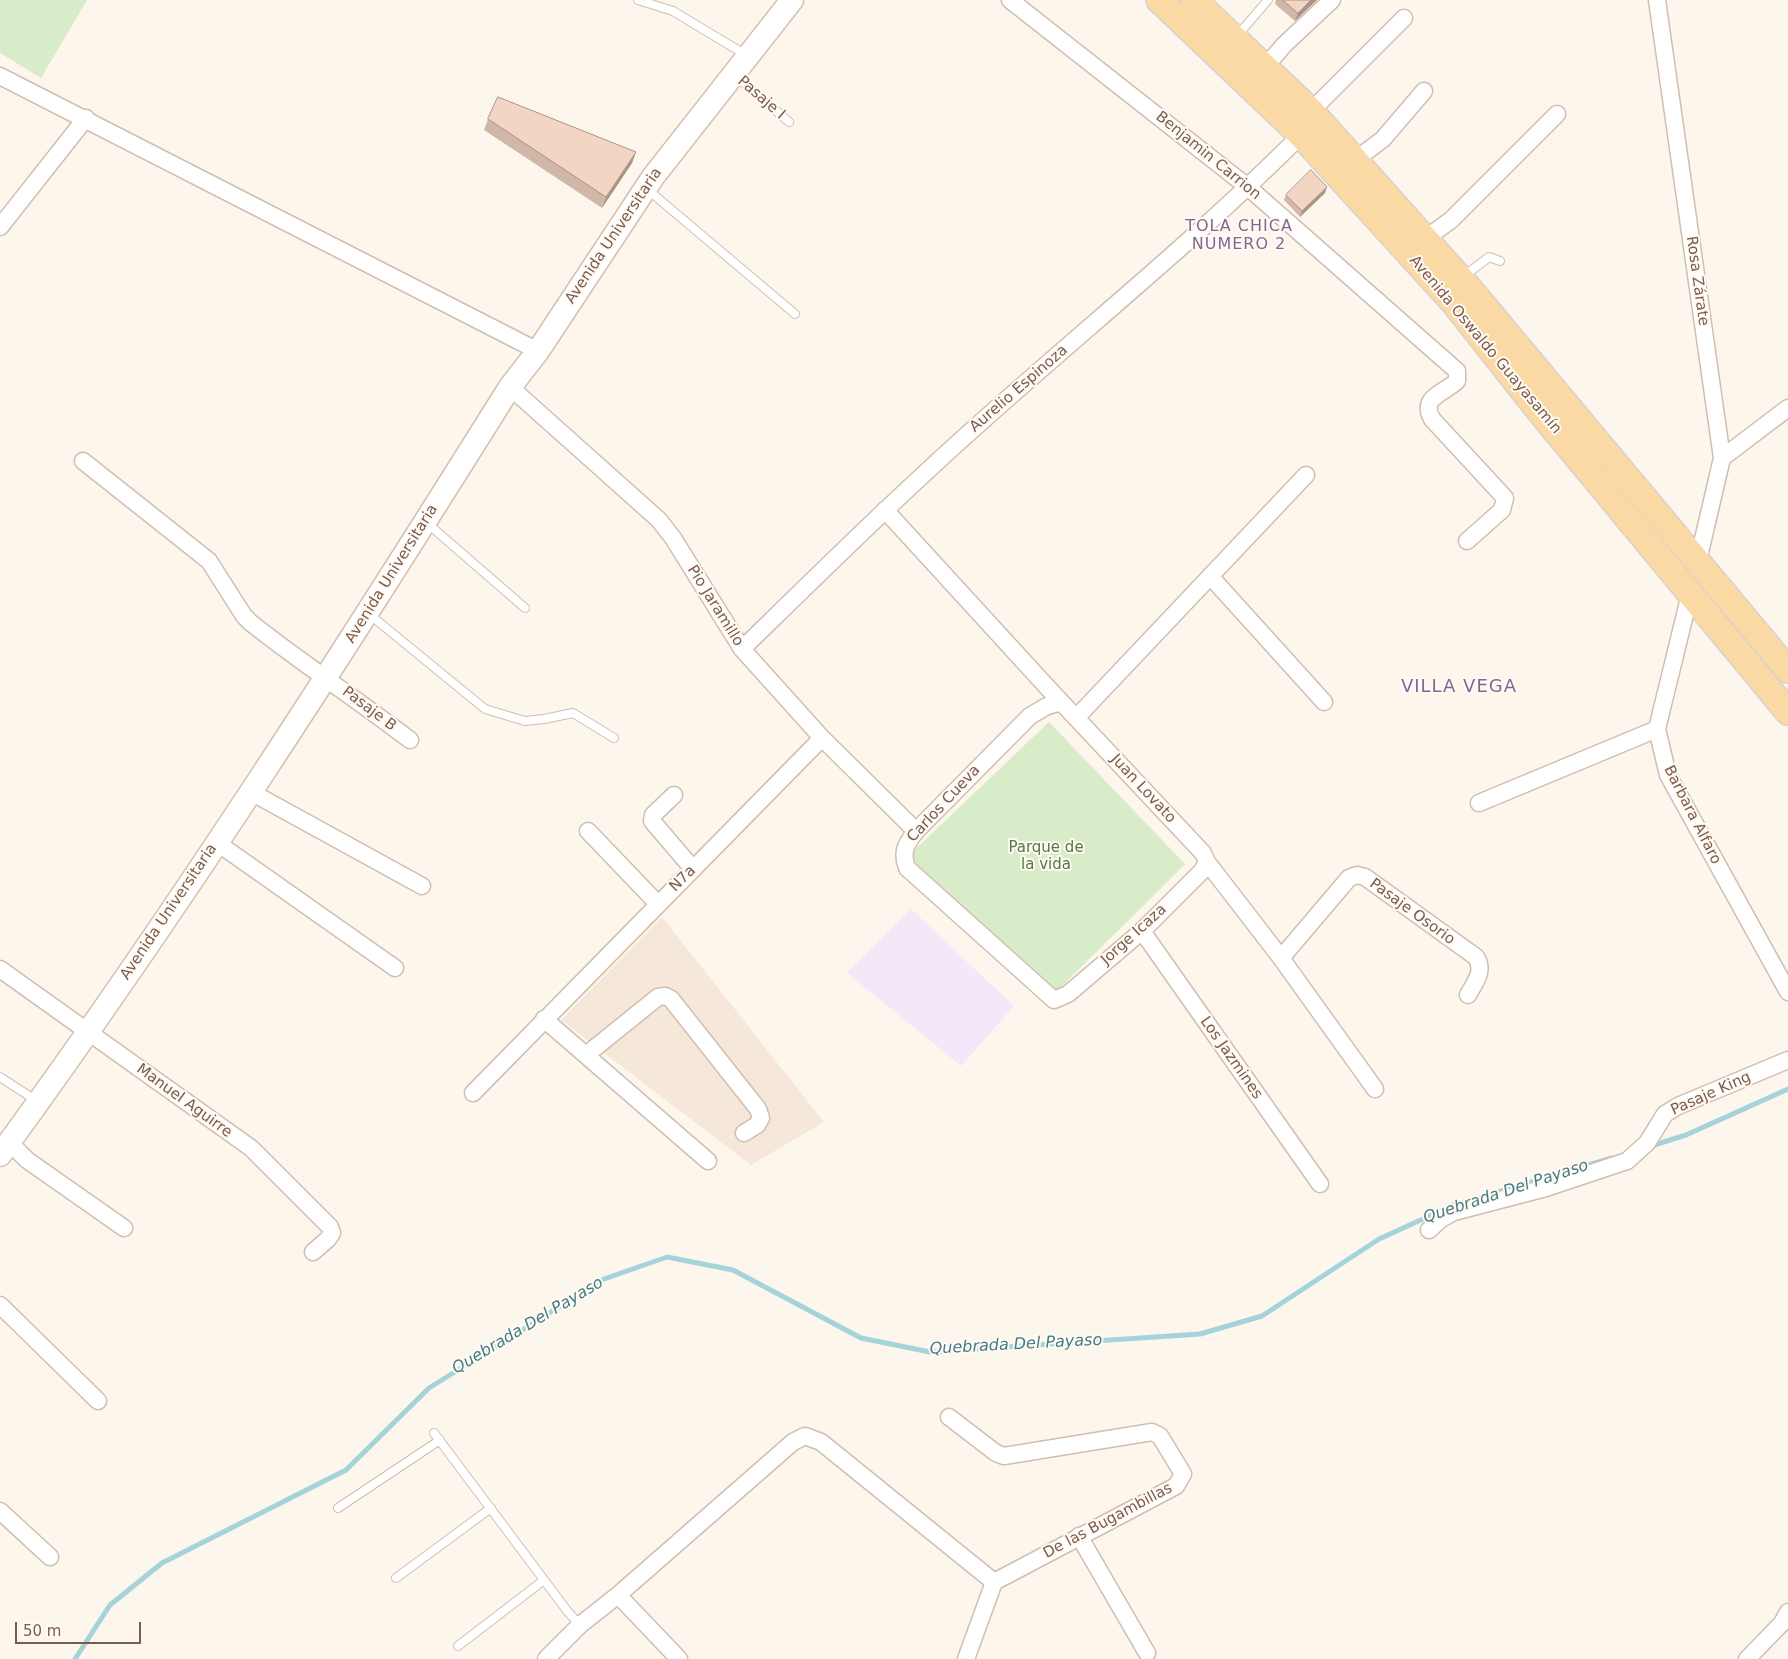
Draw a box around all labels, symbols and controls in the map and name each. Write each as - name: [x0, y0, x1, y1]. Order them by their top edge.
- street label: Pasaje I: [734, 72, 788, 124]
- street label: Benjamin Carrion: [1152, 108, 1264, 204]
- street label: Avenida Universitaria: [562, 165, 666, 307]
- district label: TOLA CHICA NUMERO 2: [1184, 217, 1294, 255]
- street label: Rosa Zárate: [1682, 235, 1712, 327]
- street label: Avenida Oswaldo Guayasamín: [1405, 252, 1565, 438]
- street label: Aurelio Espinoza: [966, 342, 1072, 436]
- street label: Avenida Universitaria: [342, 501, 442, 647]
- street label: Pio Jaramillo: [683, 562, 747, 650]
- district label: VILLA VEGA: [1400, 676, 1518, 698]
- street label: Pasaje B: [338, 683, 400, 735]
- street label: Juan Lovato: [1106, 751, 1180, 827]
- street label: Carlos Cueva: [904, 762, 984, 846]
- street label: Barbara Alfaro: [1659, 763, 1725, 867]
- park label: Parque de la vida: [1008, 839, 1084, 874]
- street label: Avenida Universitaria: [117, 841, 221, 983]
- street label: N7a: [666, 862, 700, 896]
- street label: Pasaje Osorio: [1366, 875, 1458, 949]
- street label: Jorge Icaza: [1098, 901, 1170, 969]
- street label: Los Jazmines: [1196, 1013, 1266, 1103]
- street label: Manuel Aguirre: [133, 1060, 235, 1142]
- street label: Pasaje King: [1668, 1068, 1754, 1120]
- water label: Quebrada Del Payaso: [1421, 1156, 1591, 1228]
- water label: Quebrada Del Payaso: [449, 1273, 607, 1379]
- water label: Quebrada Del Payaso: [929, 1331, 1103, 1359]
- street label: De las Bugambillas: [1040, 1479, 1176, 1563]
- scale bar: [18, 1612, 144, 1644]
- text: 50 m: [23, 1622, 61, 1640]

